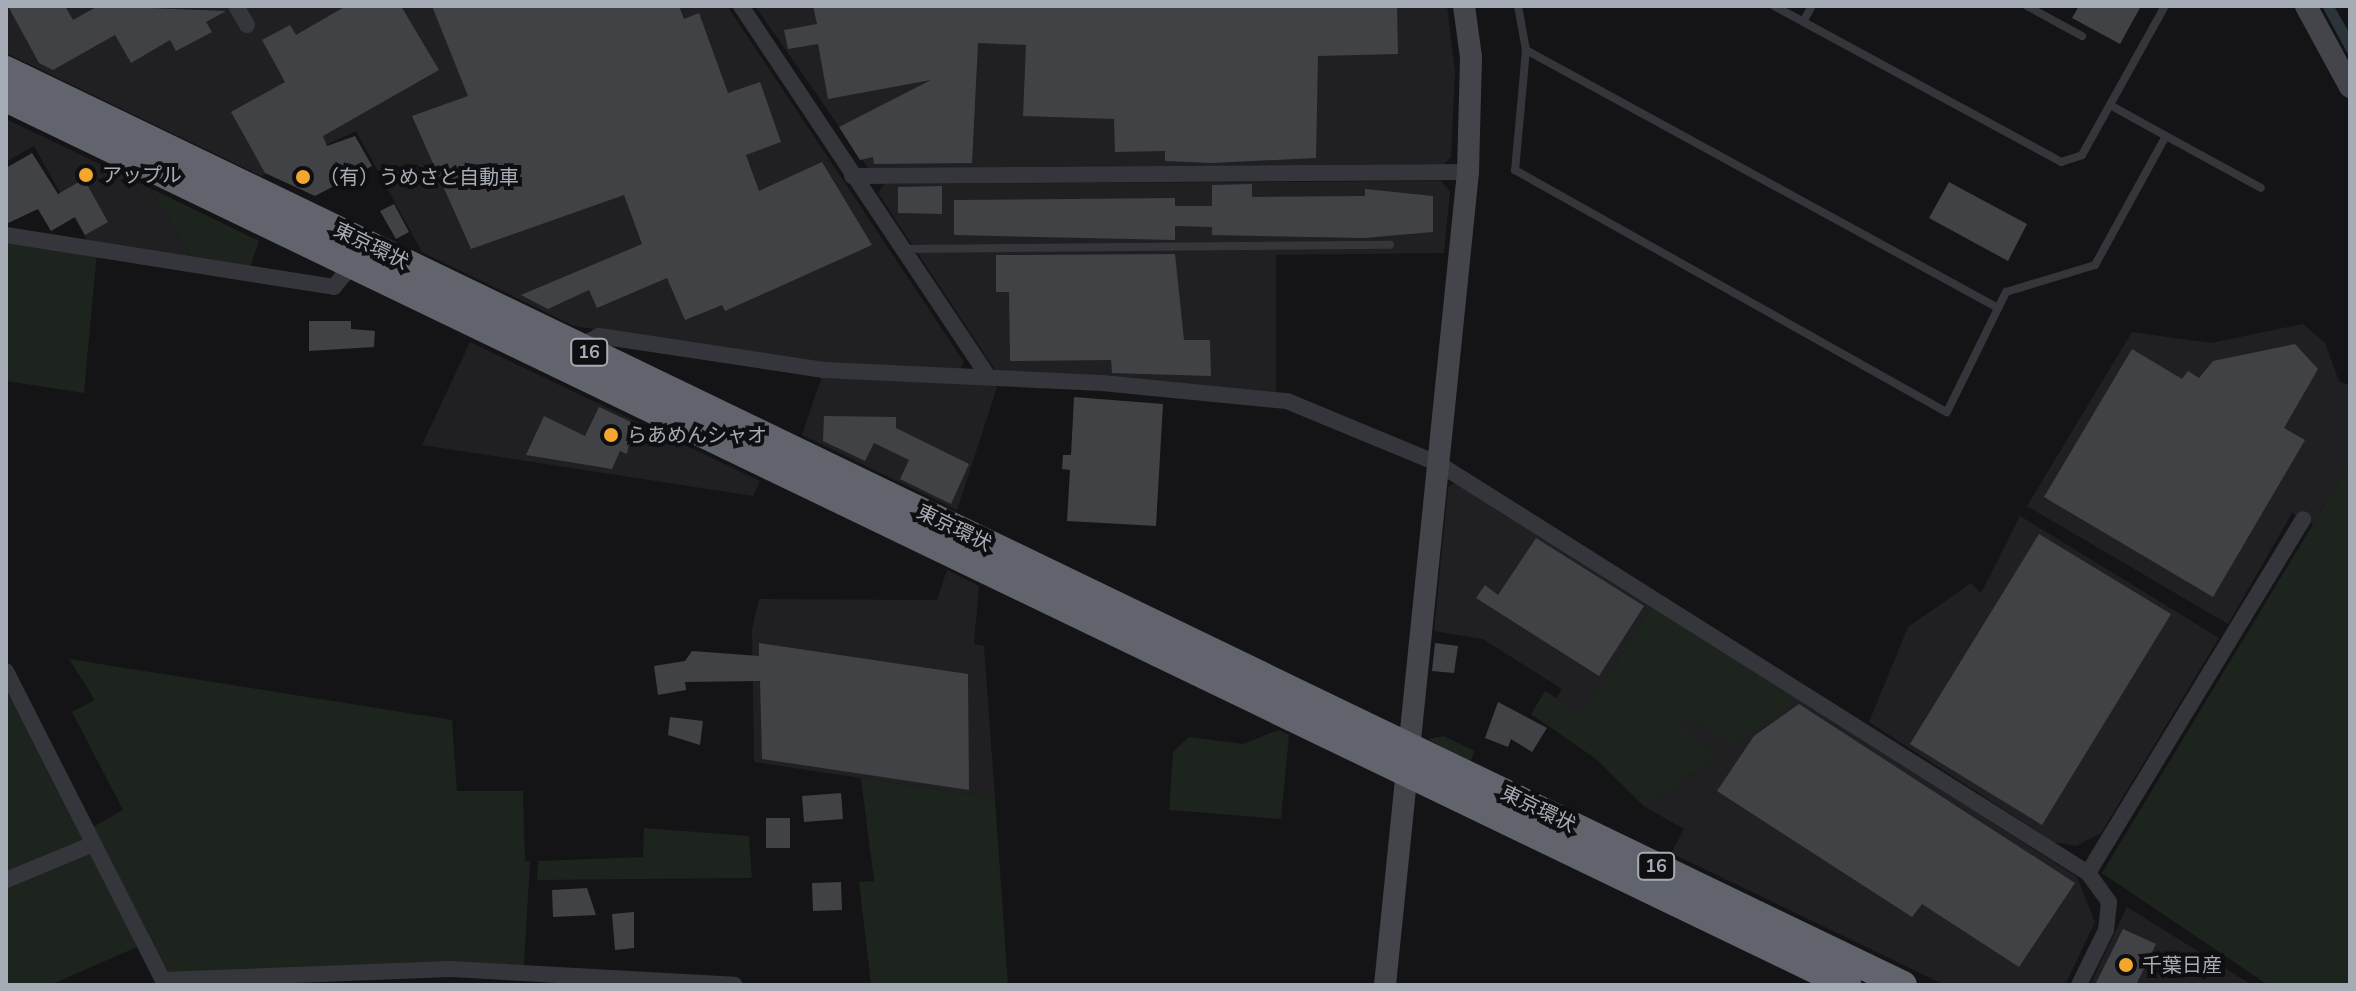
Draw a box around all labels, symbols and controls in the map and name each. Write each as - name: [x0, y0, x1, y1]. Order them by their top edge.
- place label: アップル: [102, 163, 182, 187]
- place label: （有）うめさと自動車: [319, 165, 519, 189]
- marker: アップル: [77, 166, 95, 184]
- marker: （有）うめさと自動車: [294, 168, 312, 186]
- street label: 東京環状: [330, 218, 412, 274]
- road number: 16: [569, 338, 609, 366]
- place label: らあめんシャオ: [627, 423, 767, 447]
- marker: らあめんシャオ: [602, 426, 620, 444]
- street label: 東京環状: [913, 500, 995, 556]
- street label: 東京環状: [1497, 781, 1579, 837]
- road number: 16: [1636, 852, 1676, 880]
- place label: 千葉日産: [2142, 953, 2222, 977]
- marker: 千葉日産: [2117, 956, 2135, 974]

